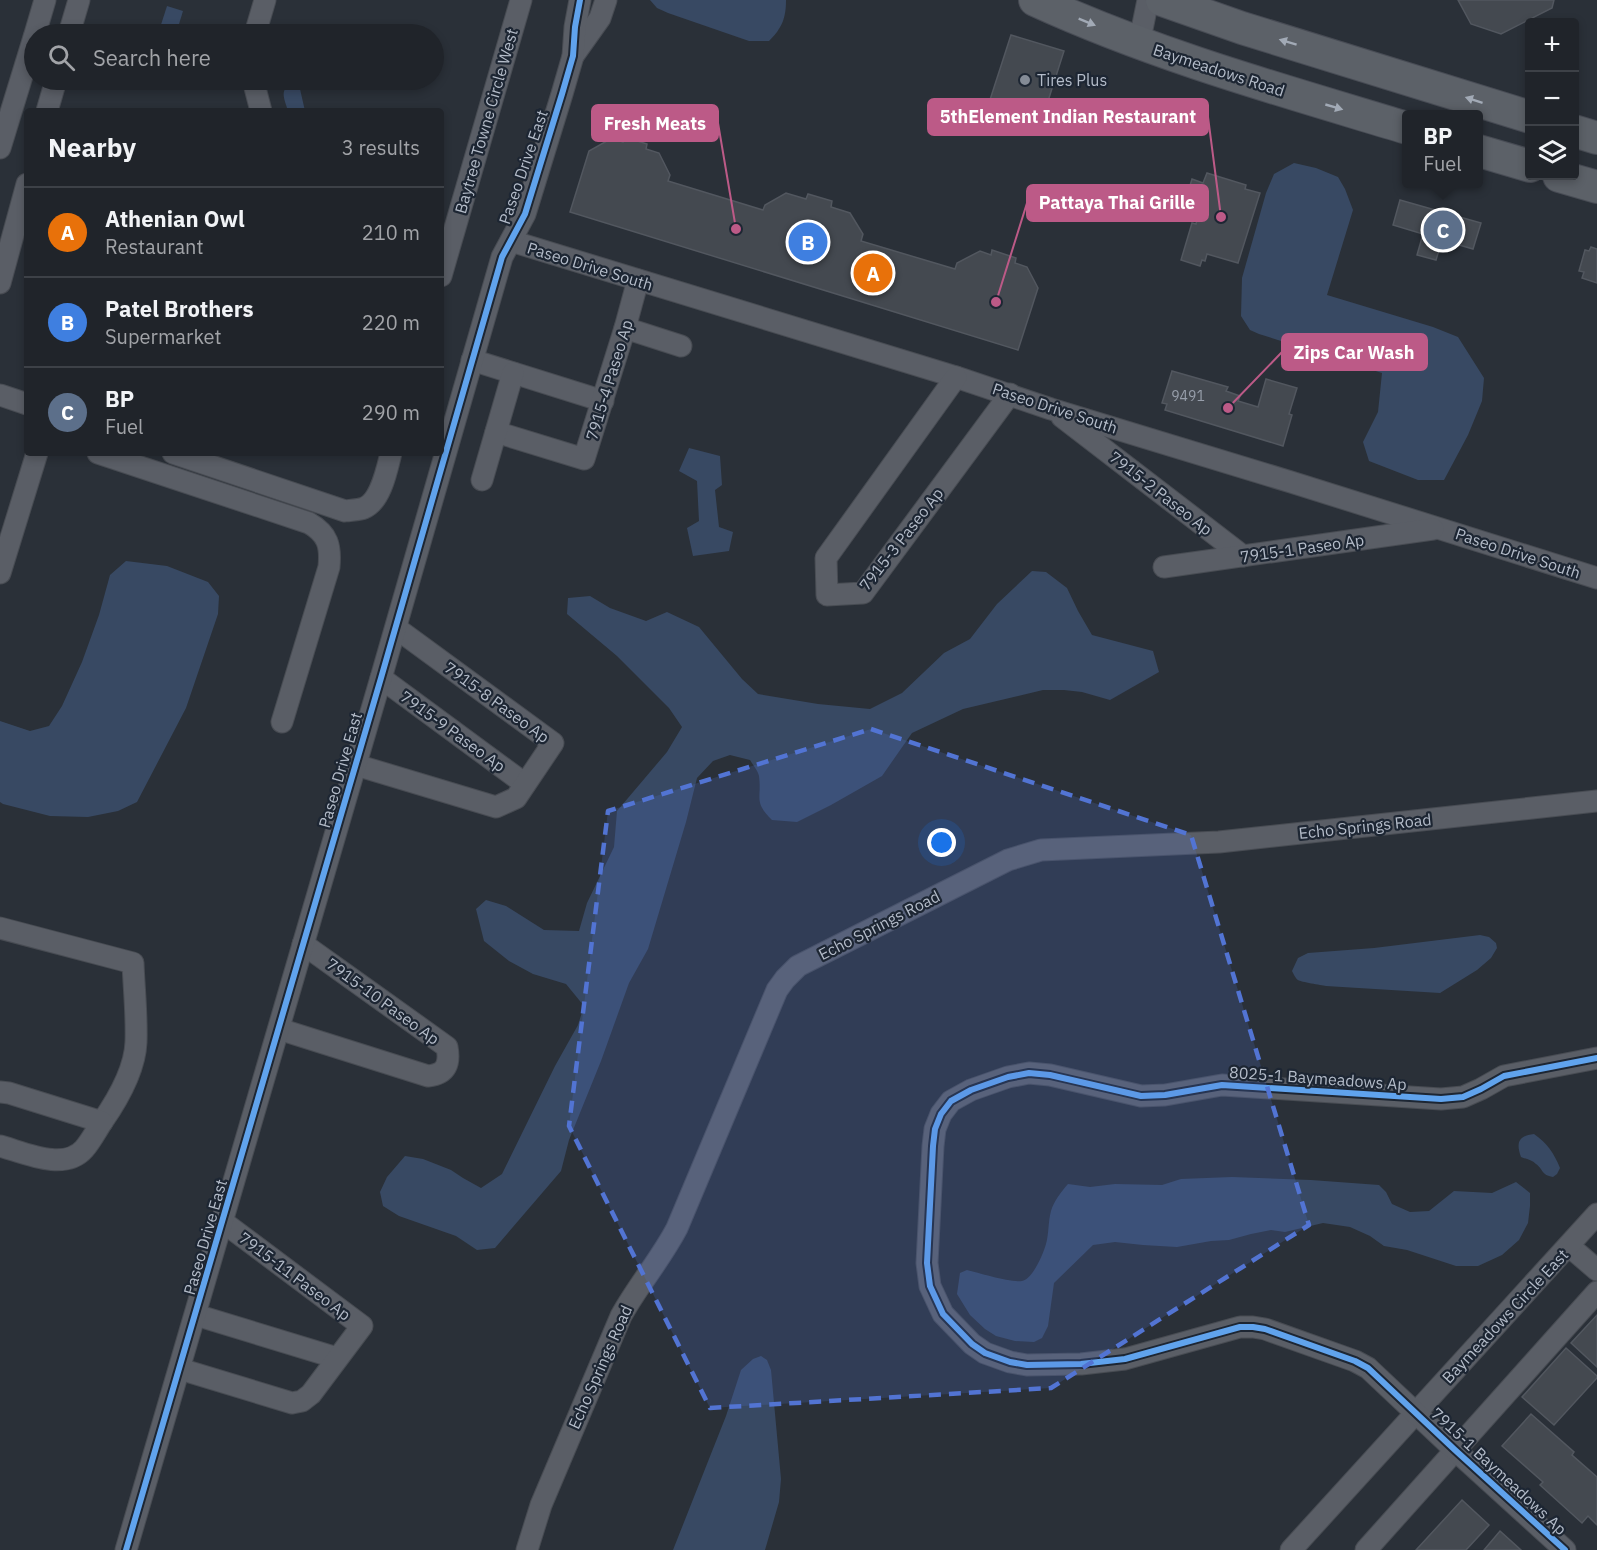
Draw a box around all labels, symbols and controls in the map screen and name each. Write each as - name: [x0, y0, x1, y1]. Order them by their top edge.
- one-way arrow: [1078, 18, 1096, 27]
- map controls: [1525, 18, 1579, 180]
- button: +: [1525, 18, 1579, 72]
- search box: [24, 24, 444, 90]
- street label: Baytree Towne Circle West: [450, 26, 522, 216]
- one-way arrow: [1279, 36, 1297, 46]
- street label: Baymeadows Road: [1151, 39, 1287, 101]
- icon: search: [45, 41, 78, 74]
- text: Search here: [93, 43, 211, 72]
- place label: Tires Plus: [1037, 70, 1107, 90]
- button: −: [1525, 72, 1579, 126]
- marker: Tires Plus: [1018, 73, 1032, 87]
- one-way arrow: [1465, 94, 1483, 104]
- callout: 5thElement Indian Restaurant: [928, 99, 1208, 135]
- one-way arrow: [1326, 103, 1344, 112]
- callout: Fresh Meats: [592, 105, 718, 141]
- text: 5thElement Indian Restaurant: [940, 105, 1196, 128]
- street label: Paseo Drive East: [494, 107, 552, 227]
- popup: [1402, 110, 1483, 188]
- text: Fresh Meats: [604, 112, 706, 135]
- text: BP: [1423, 121, 1452, 150]
- button: layers: [1525, 126, 1579, 180]
- text: Nearby: [48, 130, 136, 164]
- text: 3 results: [342, 134, 420, 161]
- text: Fuel: [1423, 150, 1462, 177]
- callout: Pattaya Thai Grille: [1027, 185, 1208, 221]
- text: Pattaya Thai Grille: [1039, 191, 1195, 214]
- text: Athenian Owl: [105, 204, 245, 233]
- pin: C: [1424, 208, 1462, 252]
- text: A: [61, 219, 74, 246]
- text: 210 m: [362, 219, 420, 246]
- pin: B: [788, 220, 828, 264]
- text: Restaurant: [105, 233, 203, 260]
- street label: Paseo Drive South: [525, 237, 655, 295]
- pin: A: [854, 250, 892, 296]
- text: Patel Brothers: [105, 294, 254, 323]
- text: B: [61, 309, 74, 336]
- text: 220 m: [362, 309, 420, 336]
- street label: 7915-4 Paseo Ap: [581, 317, 637, 443]
- text: Supermarket: [105, 323, 222, 350]
- callout: Zips Car Wash: [1282, 334, 1427, 370]
- text: Zips Car Wash: [1294, 341, 1414, 364]
- street label: Paseo Drive South: [990, 378, 1120, 438]
- text: BP: [105, 384, 134, 413]
- house number: 9491: [1171, 387, 1205, 405]
- text: C: [61, 399, 74, 426]
- text: 290 m: [362, 399, 420, 426]
- text: Fuel: [105, 413, 143, 440]
- street label: 7915-2 Paseo Ap: [1106, 447, 1216, 539]
- street label: 7915-3 Paseo Ap: [855, 484, 947, 594]
- street label: Paseo Drive South: [1453, 523, 1583, 583]
- street label: 7915-1 Paseo Ap: [1239, 529, 1365, 567]
- street label: 7915-8 Paseo Ap: [441, 657, 553, 747]
- street label: 7915-9 Paseo Ap: [397, 686, 509, 776]
- street label: Paseo Drive East: [314, 710, 366, 830]
- street label: Echo Springs Road: [1298, 809, 1432, 843]
- your location: [927, 828, 956, 857]
- street label: Echo Springs Road: [815, 886, 943, 964]
- street label: 7915-10 Paseo Ap: [323, 953, 443, 1049]
- street label: 8025-1 Baymeadows Ap: [1229, 1062, 1407, 1094]
- street label: Paseo Drive East: [179, 1177, 231, 1297]
- street label: 7915-11 Paseo Ap: [235, 1227, 355, 1325]
- street label: Baymeadows Circle East: [1438, 1245, 1572, 1387]
- street label: Echo Springs Road: [564, 1302, 636, 1432]
- street label: 7915-1 Baymeadows Ap: [1427, 1403, 1571, 1539]

